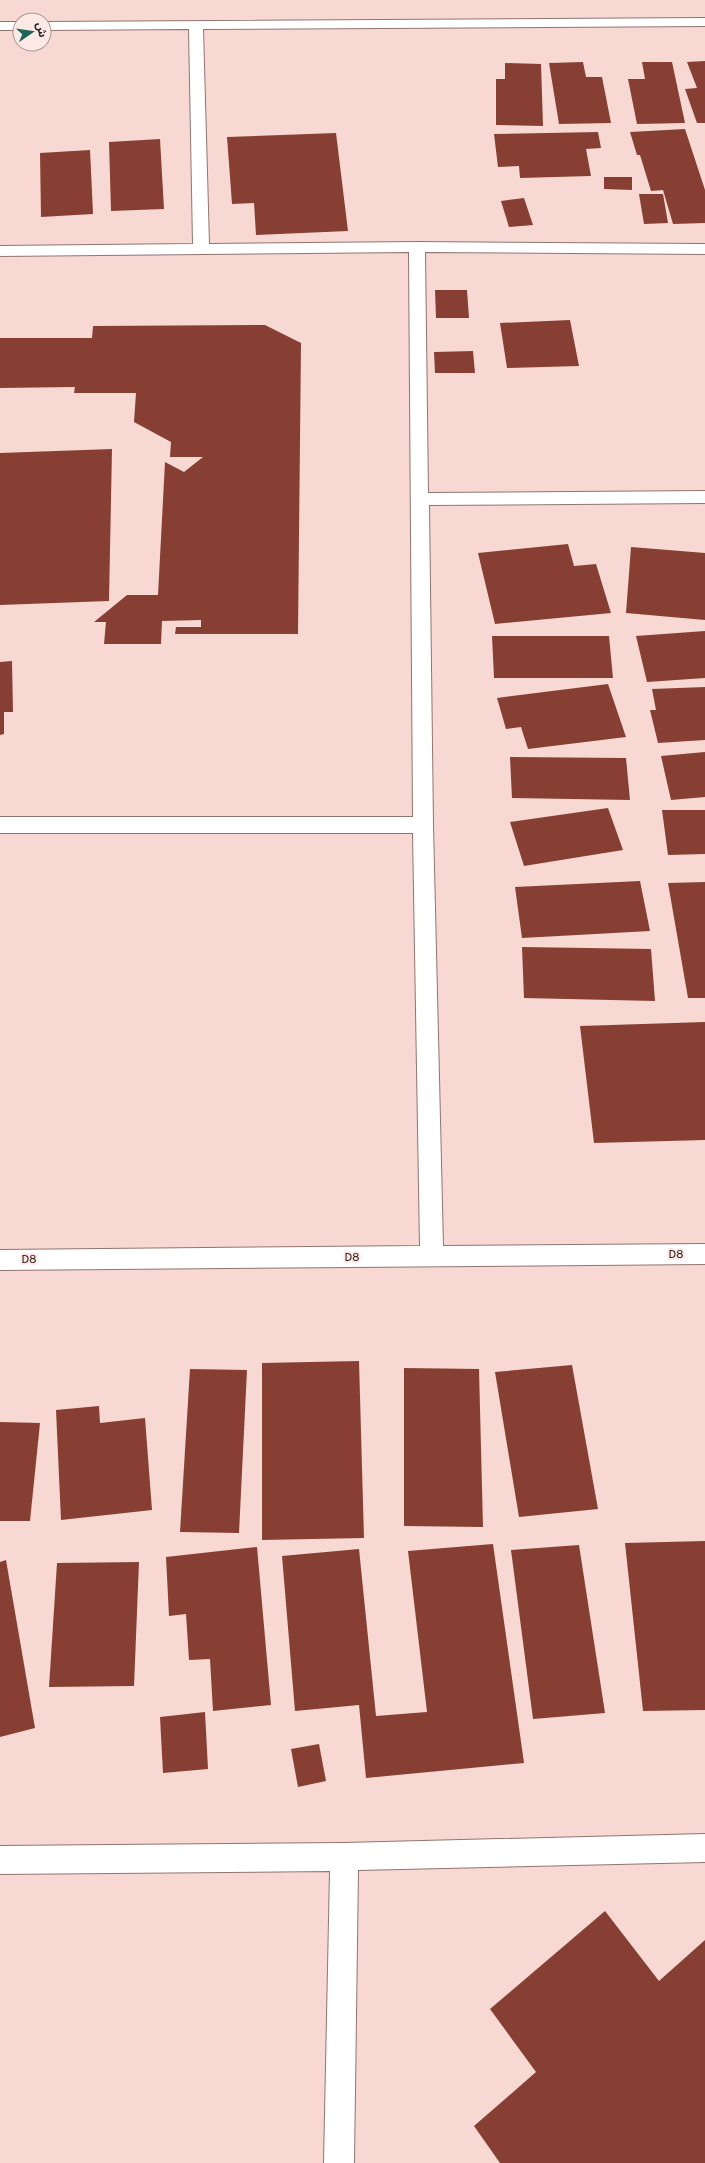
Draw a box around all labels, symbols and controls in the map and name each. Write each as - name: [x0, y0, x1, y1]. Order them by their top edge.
- north arrow: [12, 12, 52, 52]
- text: ش: [33, 21, 49, 39]
- street label: D8: [669, 1248, 683, 1260]
- street label: D8: [345, 1251, 359, 1263]
- street label: D8: [22, 1253, 36, 1265]

